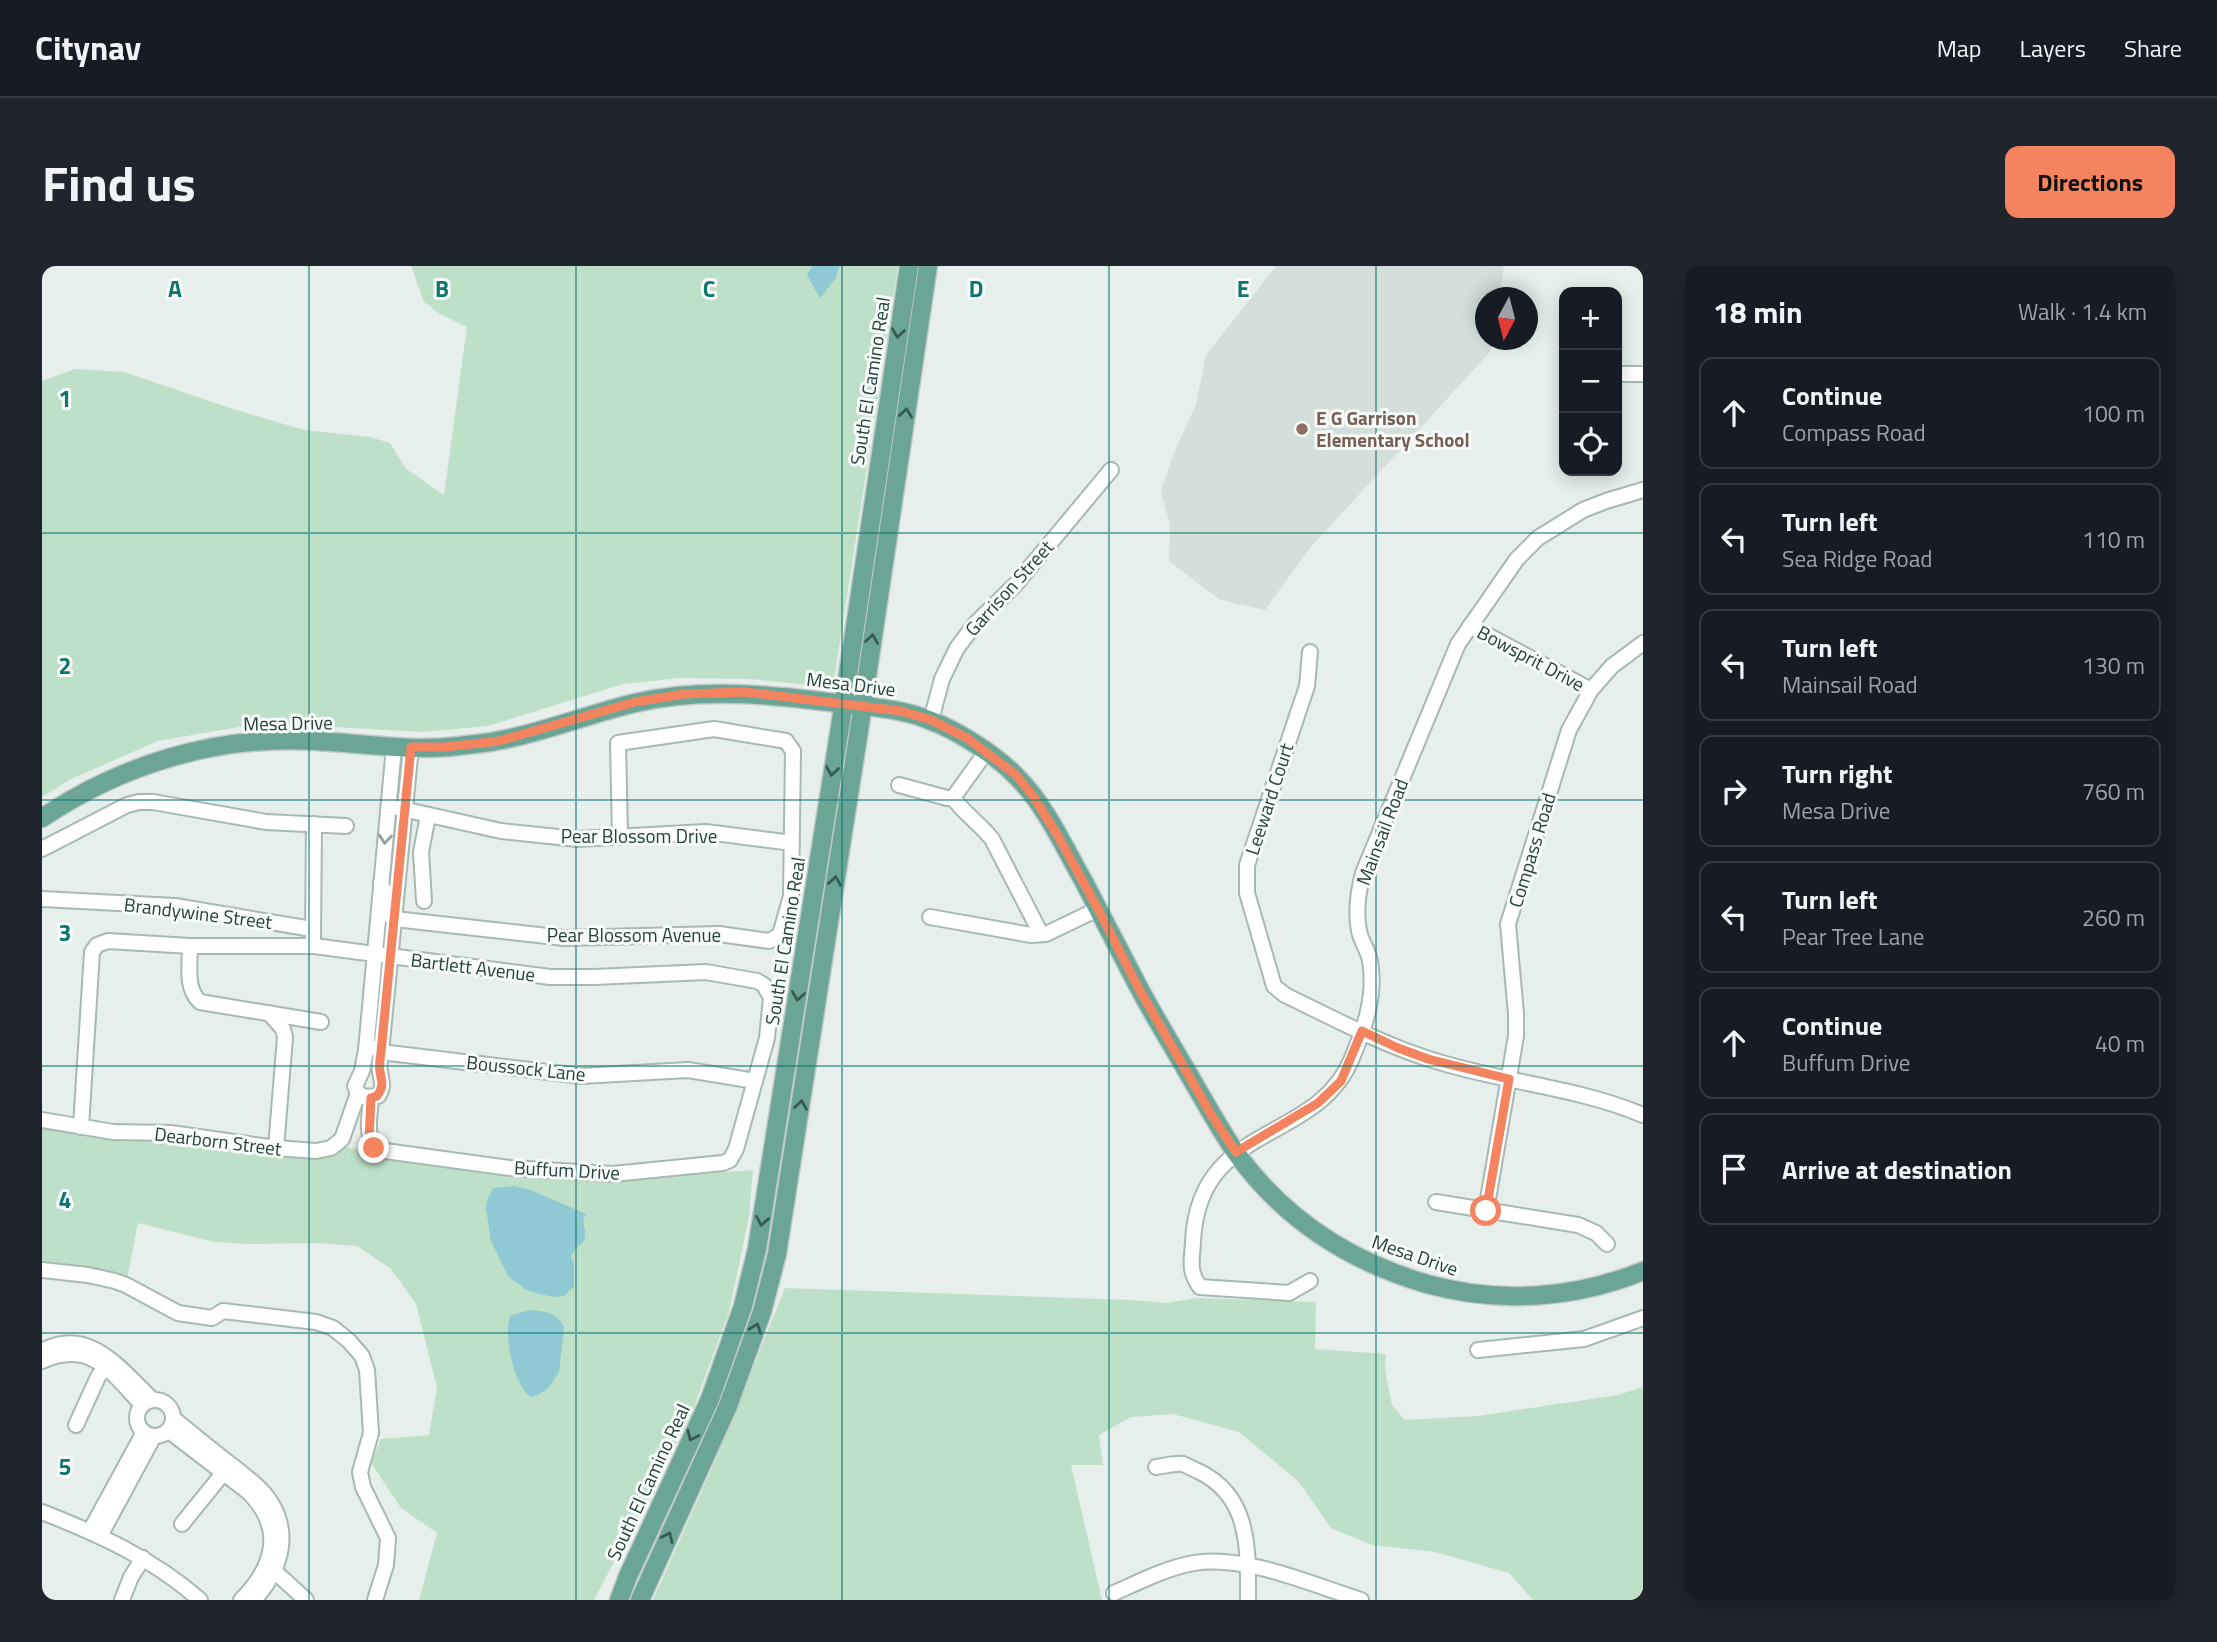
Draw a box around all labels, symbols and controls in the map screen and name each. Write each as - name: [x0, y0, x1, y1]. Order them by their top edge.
- text: Citynav: [35, 23, 141, 73]
- text: Map: [1937, 30, 1982, 66]
- text: Layers: [2020, 30, 2086, 66]
- text: Share: [2124, 30, 2182, 66]
- text: Find us: [42, 145, 196, 220]
- button: Directions: [2005, 146, 2175, 218]
- text: A: [168, 271, 182, 306]
- text: B: [435, 271, 449, 306]
- text: C: [703, 271, 715, 306]
- text: D: [969, 271, 983, 306]
- text: E: [1237, 271, 1249, 306]
- north arrow: [1475, 287, 1538, 350]
- map controls: [1559, 287, 1622, 476]
- button: +: [1559, 287, 1622, 350]
- text: 18 min: [1713, 289, 1803, 335]
- text: Walk · 1.4 km: [2018, 294, 2147, 329]
- street label: South El Camino Real: [842, 295, 897, 467]
- one-way arrow: [891, 328, 906, 339]
- button: −: [1559, 350, 1622, 413]
- text: Continue: [1782, 376, 1882, 415]
- text: 1: [59, 381, 71, 416]
- icon: ahead: [1715, 394, 1753, 432]
- text: 100 m: [2082, 396, 2145, 431]
- place label: E G Garrison Elementary School: [1316, 403, 1470, 454]
- one-way arrow: [898, 408, 913, 419]
- button: locate: [1559, 413, 1622, 476]
- text: Compass Road: [1782, 415, 1926, 450]
- marker: E G Garrison Elementary School: [1294, 421, 1310, 437]
- text: Turn left: [1782, 502, 1877, 541]
- icon: left: [1715, 520, 1753, 558]
- text: 110 m: [2082, 522, 2145, 557]
- street label: Garrison Street: [957, 533, 1060, 642]
- text: Sea Ridge Road: [1782, 541, 1932, 576]
- street label: Bowsprit Drive: [1472, 617, 1590, 698]
- text: Turn left: [1782, 628, 1877, 667]
- one-way arrow: [865, 633, 880, 644]
- icon: left: [1715, 646, 1753, 684]
- text: 2: [59, 648, 71, 683]
- text: 130 m: [2082, 648, 2145, 683]
- street label: Mesa Drive: [805, 664, 897, 703]
- text: Mainsail Road: [1782, 667, 1918, 702]
- street label: Mesa Drive: [243, 707, 333, 738]
- street label: Leeward Court: [1237, 739, 1300, 859]
- text: Turn right: [1782, 754, 1893, 793]
- one-way arrow: [825, 765, 840, 777]
- icon: right: [1715, 772, 1753, 810]
- street label: Mainsail Road: [1348, 774, 1415, 889]
- text: 760 m: [2082, 774, 2145, 809]
- street label: Compass Road: [1500, 789, 1563, 911]
- text: Mesa Drive: [1782, 793, 1890, 828]
- street label: Pear Blossom Drive: [561, 821, 717, 850]
- one-way arrow: [378, 833, 393, 845]
- street label: South El Camino Real: [757, 855, 812, 1027]
- one-way arrow: [828, 875, 843, 886]
- text: Turn left: [1782, 880, 1877, 919]
- street label: Brandywine Street: [122, 889, 274, 936]
- icon: left: [1715, 898, 1753, 936]
- text: 260 m: [2082, 900, 2145, 935]
- text: 3: [59, 915, 71, 950]
- text: Pear Tree Lane: [1782, 919, 1924, 954]
- street label: Pear Blossom Avenue: [547, 920, 721, 949]
- street label: Bartlett Avenue: [409, 944, 537, 989]
- one-way arrow: [791, 990, 806, 1002]
- text: Continue: [1782, 1006, 1882, 1045]
- icon: ahead: [1715, 1024, 1753, 1062]
- text: 40 m: [2095, 1026, 2145, 1061]
- text: Buffum Drive: [1782, 1045, 1910, 1080]
- street label: Boussock Lane: [465, 1047, 587, 1088]
- one-way arrow: [793, 1100, 808, 1111]
- street label: Dearborn Street: [153, 1118, 284, 1163]
- route end: [358, 1132, 389, 1163]
- icon: arrive: [1715, 1150, 1753, 1188]
- text: Arrive at destination: [1782, 1150, 2012, 1189]
- street label: Buffum Drive: [513, 1152, 621, 1187]
- text: 4: [59, 1182, 71, 1217]
- route start: [1470, 1195, 1501, 1226]
- one-way arrow: [756, 1215, 771, 1227]
- street label: Mesa Drive: [1368, 1226, 1462, 1283]
- one-way arrow: [748, 1323, 762, 1335]
- street label: South El Camino Real: [599, 1399, 697, 1565]
- one-way arrow: [687, 1429, 701, 1441]
- text: 5: [59, 1449, 71, 1484]
- one-way arrow: [660, 1532, 674, 1545]

